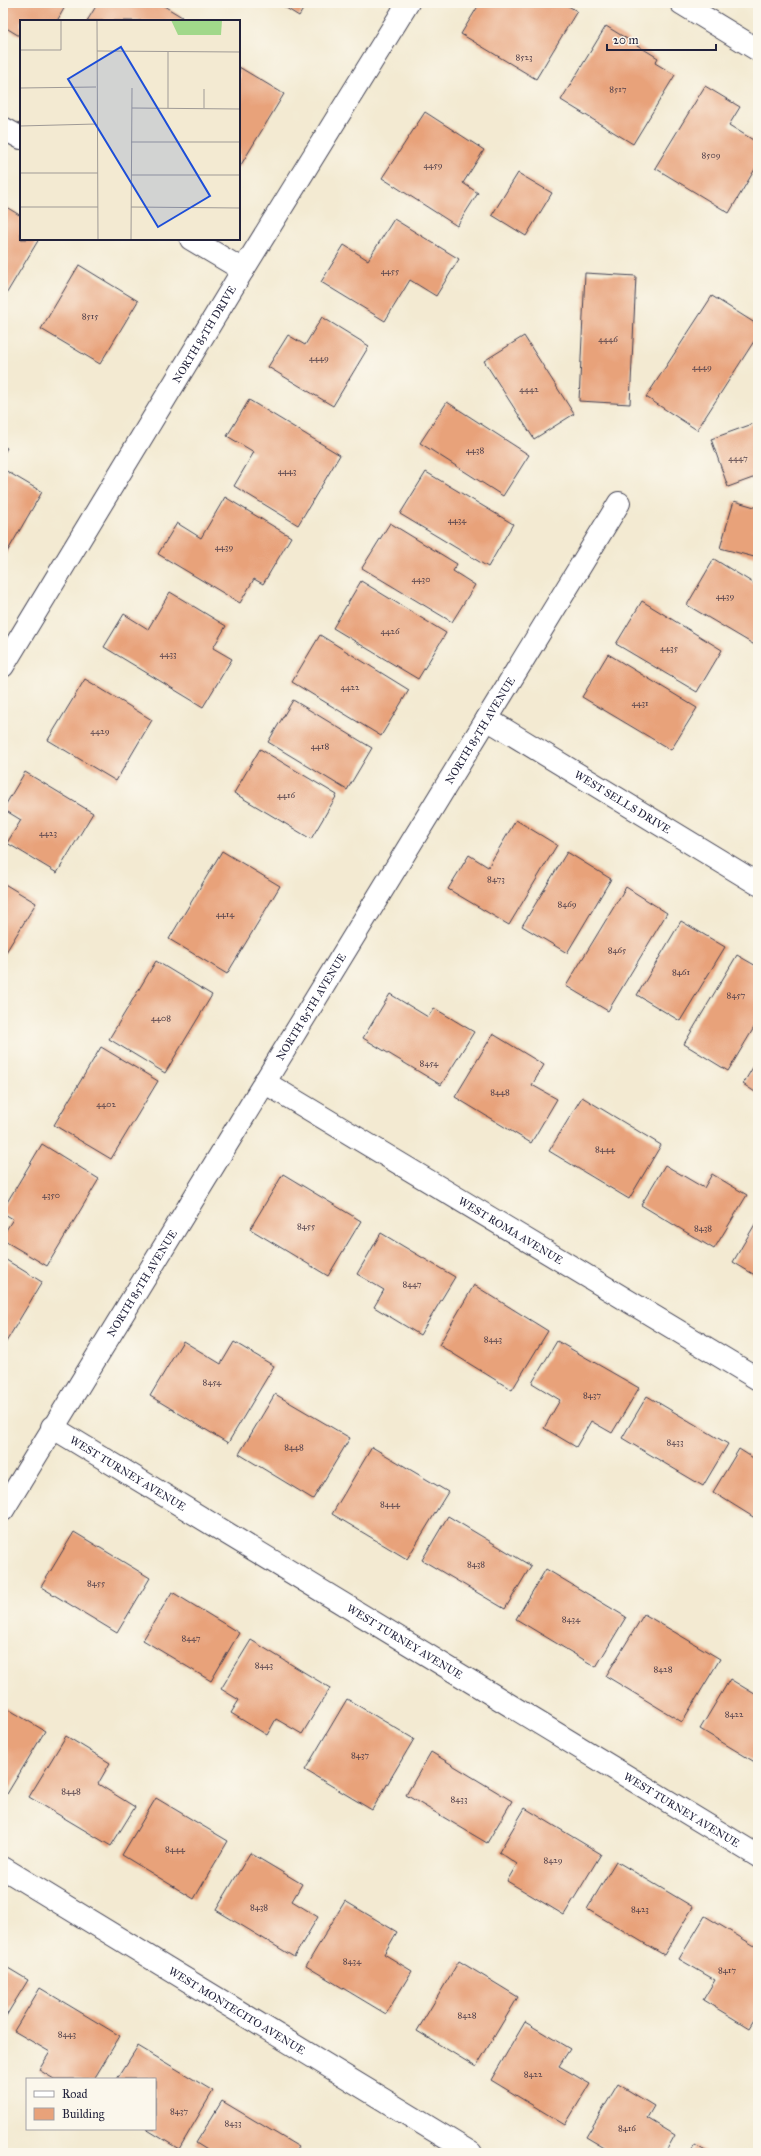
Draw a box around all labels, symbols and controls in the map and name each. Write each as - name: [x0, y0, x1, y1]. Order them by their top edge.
- inset map: [20, 20, 240, 240]
- scale bar: [607, 26, 716, 52]
- text: 20 m: [613, 33, 639, 47]
- house number: 8523: [515, 51, 533, 62]
- house number: 8517: [609, 83, 627, 94]
- house number: 8509: [701, 149, 721, 160]
- house number: 4459: [423, 159, 443, 170]
- house number: 4455: [381, 265, 400, 276]
- street label: NORTH 85TH DRIVE: [170, 283, 239, 385]
- house number: 8515: [82, 310, 99, 321]
- house number: 4446: [598, 333, 618, 344]
- house number: 4449: [309, 352, 329, 363]
- house number: 4449: [692, 361, 712, 372]
- house number: 4442: [519, 383, 539, 394]
- house number: 4438: [466, 444, 484, 455]
- house number: 4447: [728, 452, 748, 463]
- house number: 4443: [278, 465, 297, 476]
- house number: 4434: [448, 514, 467, 525]
- house number: 4439: [215, 541, 233, 552]
- house number: 4430: [412, 573, 430, 584]
- house number: 4439: [716, 590, 734, 601]
- house number: 4426: [380, 625, 400, 636]
- house number: 4435: [660, 642, 679, 653]
- house number: 4433: [159, 648, 177, 659]
- street label: NORTH 85TH AVENUE: [442, 674, 518, 786]
- house number: 4422: [341, 681, 360, 692]
- house number: 4431: [631, 697, 649, 708]
- house number: 4429: [90, 725, 110, 736]
- house number: 4418: [311, 740, 329, 751]
- street label: WEST SELLS DRIVE: [572, 767, 673, 836]
- house number: 4416: [277, 789, 295, 800]
- house number: 4423: [39, 827, 57, 838]
- house number: 8473: [487, 873, 505, 884]
- house number: 8469: [557, 898, 577, 909]
- house number: 4414: [216, 908, 235, 919]
- house number: 8465: [608, 944, 627, 955]
- street label: NORTH 85TH AVENUE: [273, 951, 349, 1063]
- house number: 8461: [672, 966, 690, 977]
- house number: 8457: [727, 989, 746, 1000]
- house number: 4408: [151, 1012, 171, 1023]
- house number: 8454: [420, 1057, 439, 1068]
- house number: 8448: [490, 1086, 510, 1097]
- house number: 4402: [96, 1098, 116, 1109]
- house number: 8444: [595, 1143, 616, 1154]
- house number: 4350: [42, 1189, 60, 1200]
- street label: WEST ROMA AVENUE: [456, 1194, 566, 1267]
- house number: 8455: [297, 1220, 316, 1231]
- house number: 8438: [694, 1222, 712, 1233]
- street label: NORTH 85TH AVENUE: [104, 1227, 180, 1339]
- house number: 8447: [402, 1278, 422, 1289]
- house number: 8443: [484, 1333, 503, 1344]
- house number: 8454: [203, 1376, 222, 1387]
- house number: 8437: [583, 1389, 601, 1400]
- street label: WEST TURNEY AVENUE: [68, 1433, 188, 1513]
- house number: 8433: [667, 1436, 684, 1447]
- house number: 8448: [284, 1441, 304, 1452]
- house number: 8444: [380, 1498, 401, 1509]
- house number: 8438: [467, 1558, 485, 1569]
- house number: 8455: [87, 1577, 106, 1588]
- street label: WEST TURNEY AVENUE: [345, 1601, 465, 1682]
- house number: 8434: [562, 1613, 581, 1624]
- house number: 8447: [181, 1632, 201, 1643]
- house number: 8443: [255, 1659, 274, 1670]
- house number: 8428: [653, 1663, 673, 1674]
- house number: 8422: [725, 1708, 744, 1719]
- house number: 8437: [351, 1749, 369, 1760]
- street label: WEST TURNEY AVENUE: [622, 1770, 742, 1850]
- house number: 8448: [61, 1785, 81, 1796]
- house number: 8433: [451, 1793, 468, 1804]
- house number: 8444: [165, 1843, 186, 1854]
- house number: 8429: [543, 1854, 563, 1865]
- house number: 8438: [250, 1901, 268, 1912]
- house number: 8423: [631, 1903, 649, 1914]
- house number: 8434: [343, 1955, 362, 1966]
- street label: WEST MONTECITO AVENUE: [166, 1964, 308, 2057]
- house number: 8417: [718, 1964, 736, 1975]
- house number: 8428: [457, 2009, 477, 2020]
- house number: 8443: [58, 2028, 77, 2039]
- house number: 8422: [524, 2068, 543, 2079]
- legend: [26, 2078, 156, 2130]
- text: Road: [62, 2087, 88, 2101]
- house number: 8437: [170, 2105, 188, 2116]
- text: Building: [62, 2107, 105, 2122]
- house number: 8433: [225, 2117, 242, 2128]
- house number: 8416: [618, 2122, 636, 2133]

